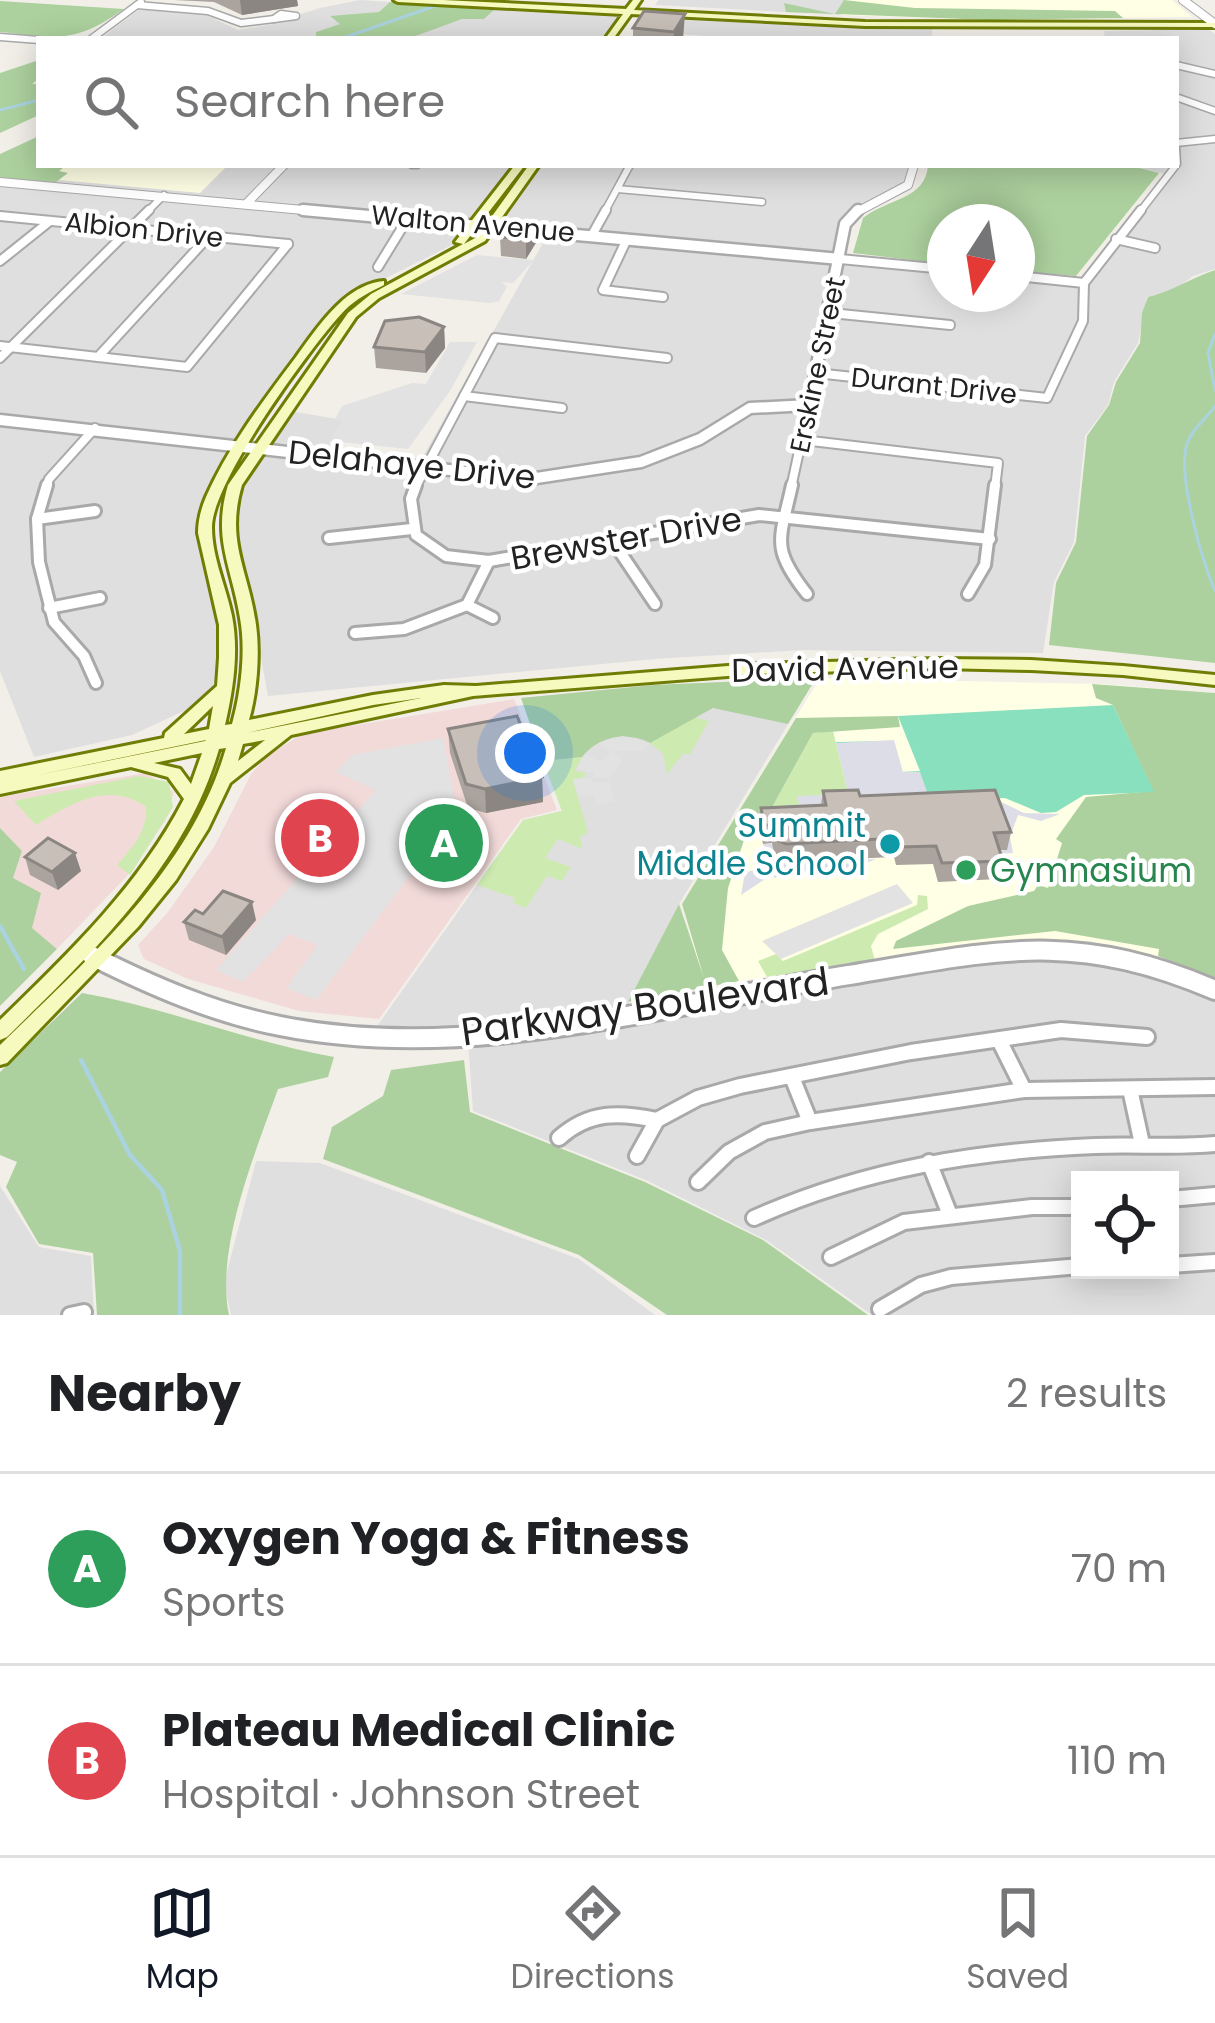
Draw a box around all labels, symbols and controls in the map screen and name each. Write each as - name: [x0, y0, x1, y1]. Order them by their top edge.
- search box: [36, 36, 1179, 168]
- icon: search: [78, 69, 144, 135]
- text: Search here: [174, 70, 445, 133]
- street label: Walton Avenue: [370, 196, 576, 251]
- street label: Albion Drive: [63, 203, 225, 256]
- north arrow: [927, 204, 1035, 312]
- street label: Erskine Street: [781, 274, 854, 456]
- street label: Durant Drive: [849, 358, 1019, 413]
- street label: Delahaye Drive: [286, 428, 538, 501]
- street label: Brewster Drive: [507, 495, 745, 582]
- street label: David Avenue: [731, 643, 959, 694]
- your location: [495, 723, 555, 783]
- pin: B: [281, 793, 359, 883]
- pin: A: [405, 798, 483, 888]
- place label: Summit Middle School: [637, 802, 866, 887]
- marker: Summit Middle School: [877, 831, 903, 857]
- place label: Gymnasium: [990, 847, 1192, 894]
- marker: Gymnasium: [953, 857, 979, 883]
- street label: Parkway Boulevard: [458, 953, 833, 1060]
- map controls: [1071, 1171, 1179, 1279]
- button: locate: [1071, 1171, 1179, 1279]
- text: Nearby: [48, 1357, 241, 1429]
- text: 2 results: [1006, 1366, 1167, 1421]
- text: Oxygen Yoga & Fitness: [162, 1507, 690, 1570]
- text: A: [73, 1541, 101, 1596]
- text: 70 m: [1071, 1541, 1167, 1596]
- text: Sports: [162, 1575, 285, 1630]
- text: Plateau Medical Clinic: [162, 1699, 675, 1762]
- text: B: [74, 1733, 100, 1788]
- text: 110 m: [1067, 1733, 1167, 1788]
- text: Hospital · Johnson Street: [162, 1767, 640, 1822]
- tab: Map: [146, 1880, 219, 2002]
- tab: Directions: [511, 1880, 674, 2002]
- tab: Saved: [966, 1880, 1069, 2002]

